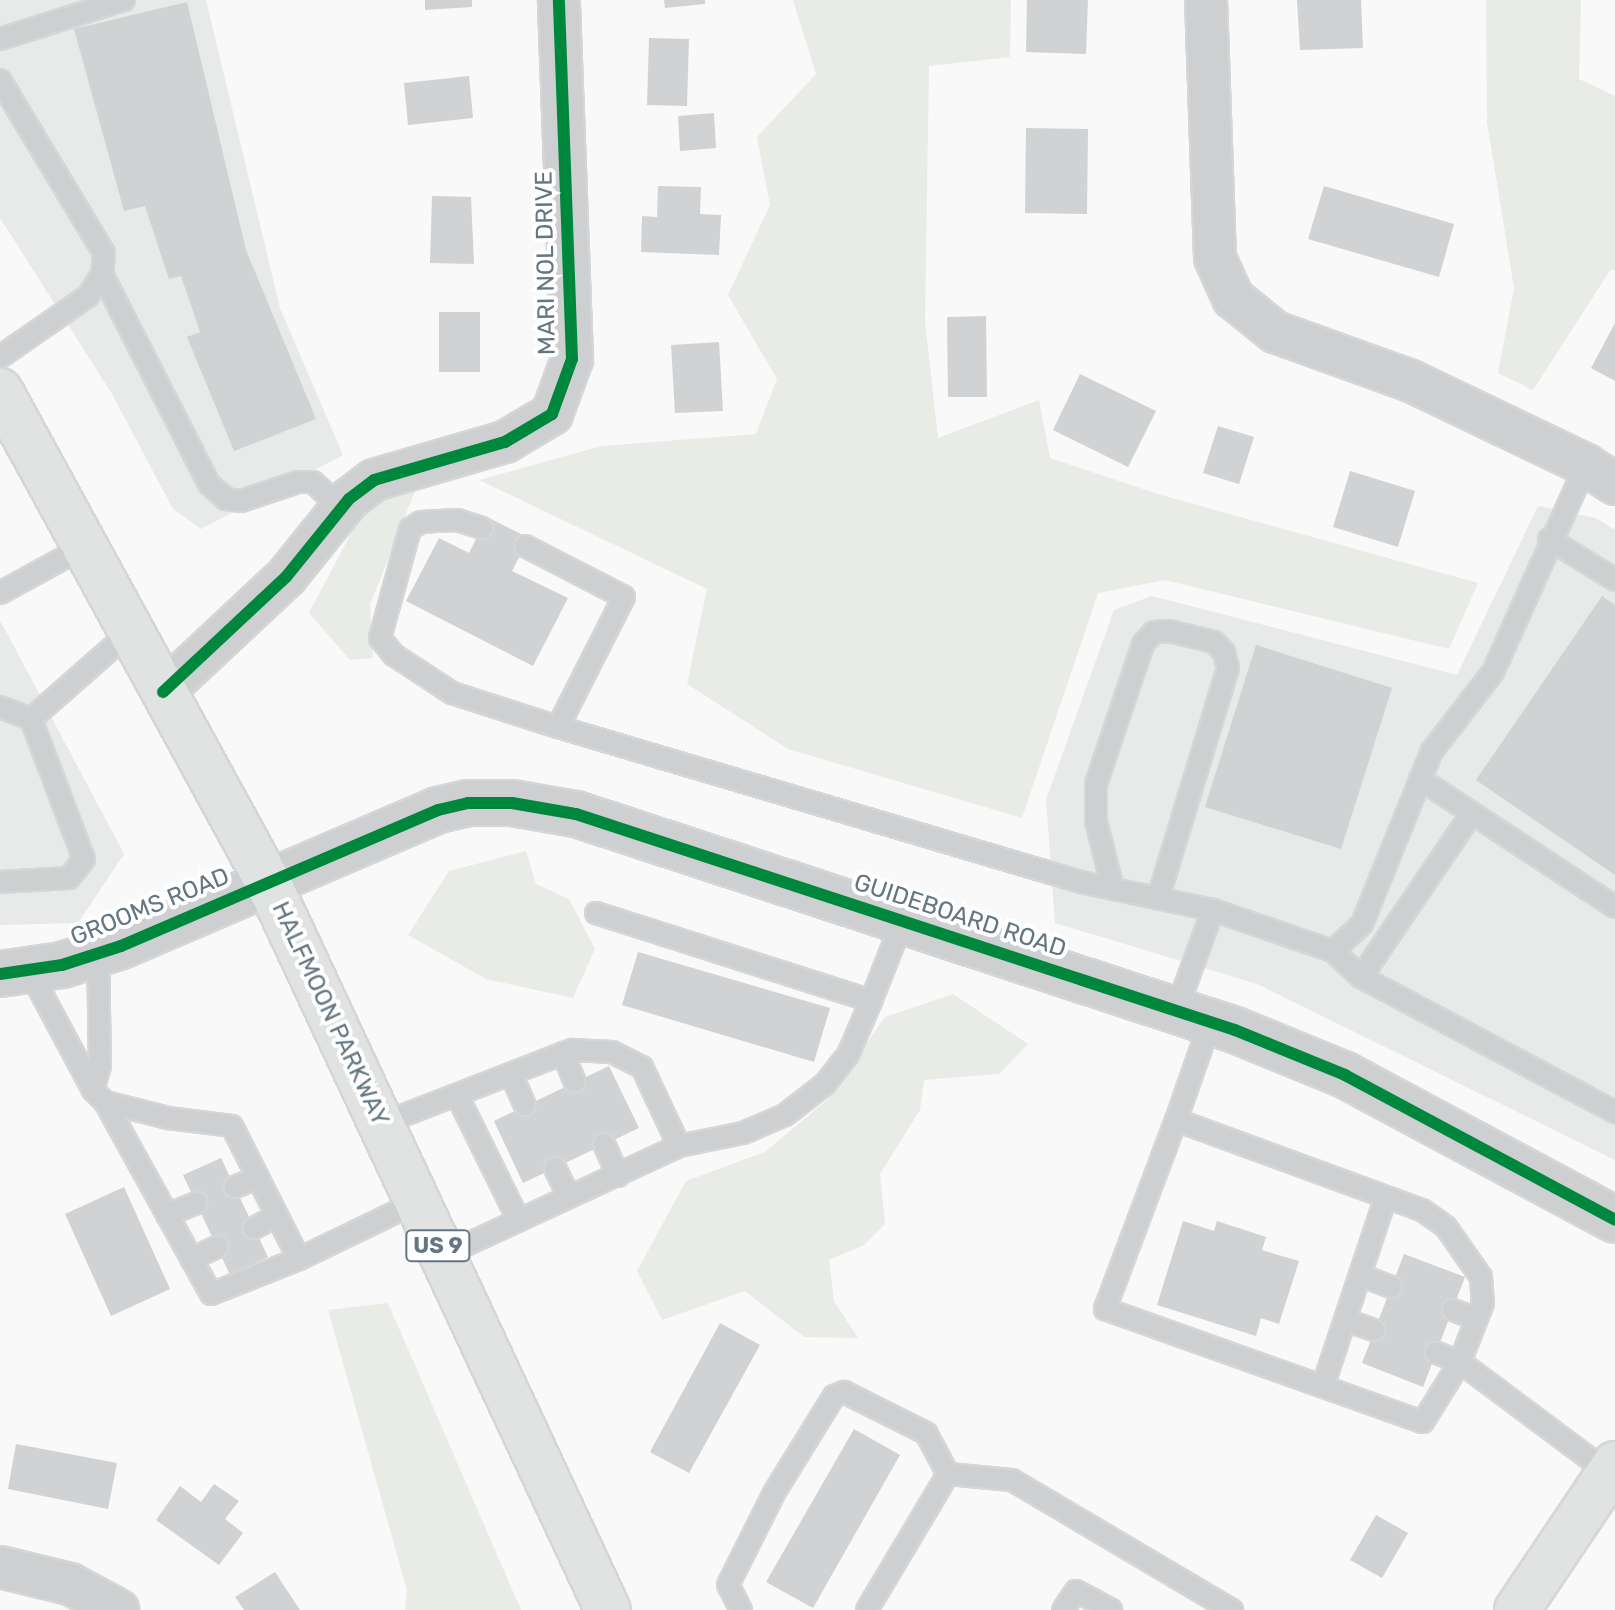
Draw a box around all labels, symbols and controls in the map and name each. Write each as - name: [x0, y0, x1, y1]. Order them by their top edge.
- street label: MARI NOL DRIVE: [530, 170, 562, 356]
- street label: GROOMS ROAD: [66, 862, 234, 952]
- street label: GUIDEBOARD ROAD: [850, 868, 1070, 964]
- street label: HALFMOON PARKWAY: [265, 897, 395, 1131]
- road number: US 9: [404, 1228, 472, 1264]

